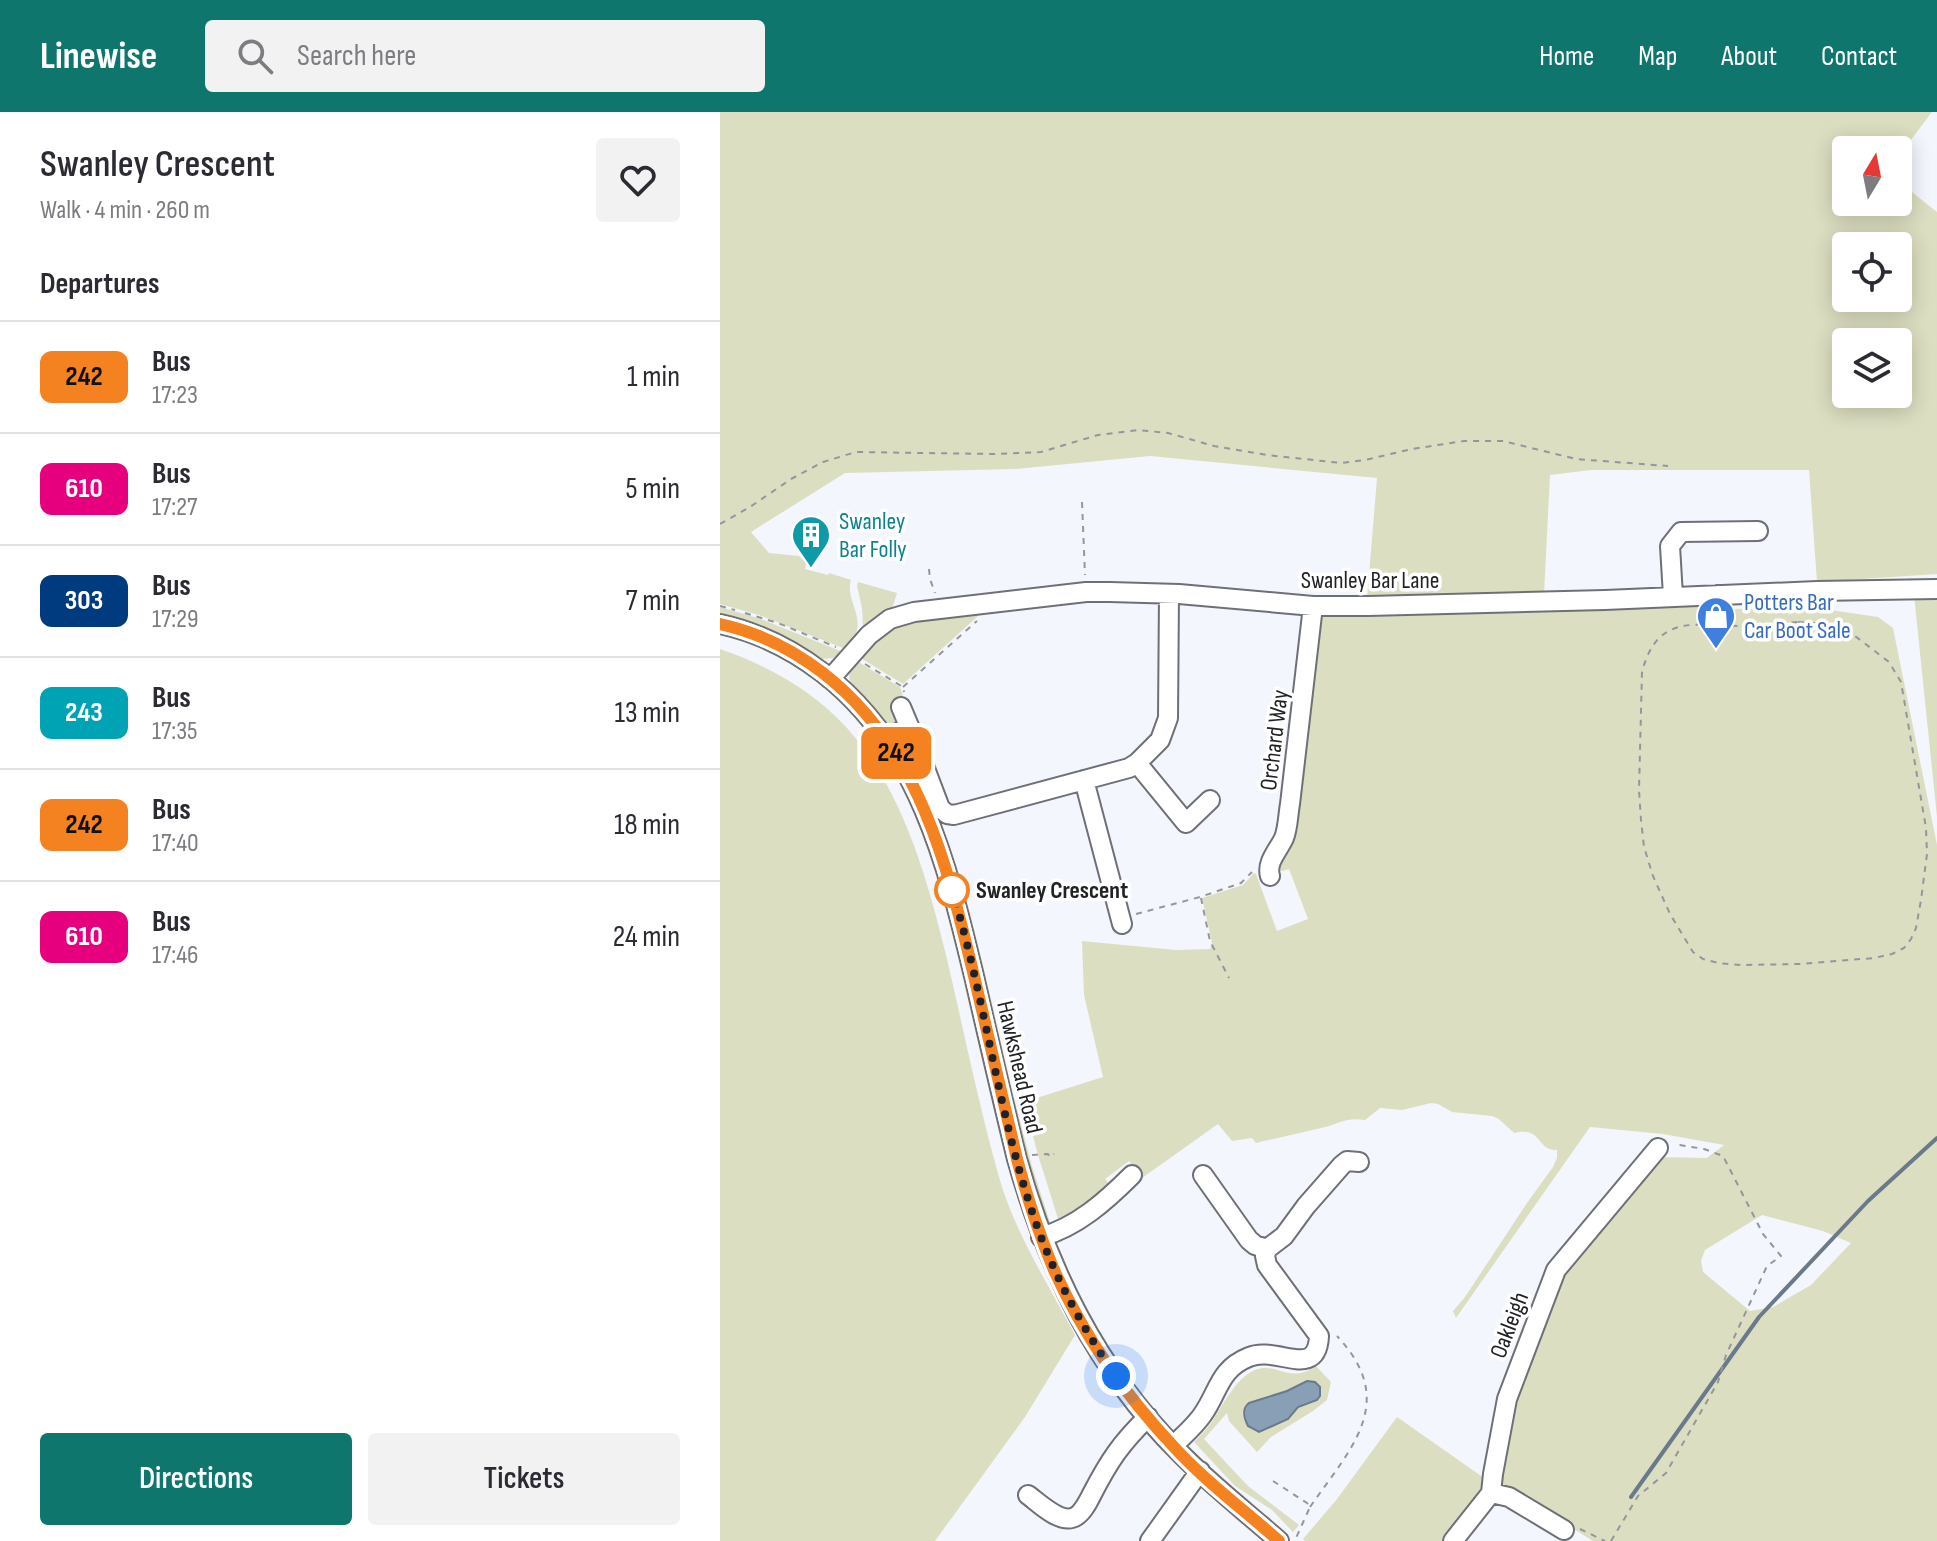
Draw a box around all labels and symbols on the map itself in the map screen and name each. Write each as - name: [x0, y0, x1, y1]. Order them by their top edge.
- north arrow: [1832, 136, 1912, 216]
- place label: Swanley Bar Folly: [839, 507, 907, 564]
- building icon: Swanley Bar Folly: [790, 514, 832, 569]
- street label: Swanley Bar Lane: [1301, 566, 1439, 595]
- place label: Potters Bar Car Boot Sale: [1744, 588, 1851, 645]
- shop icon: Potters Bar Car Boot Sale: [1695, 595, 1737, 650]
- street label: Orchard Way: [1254, 688, 1295, 792]
- line badge: 242: [850, 727, 942, 779]
- marker: Swanley Crescent: [935, 873, 969, 907]
- place label: Swanley Crescent: [976, 876, 1128, 905]
- street label: Hawkshead Road: [990, 998, 1049, 1136]
- street label: Oakleigh: [1484, 1288, 1535, 1362]
- your location: [1096, 1356, 1136, 1396]

